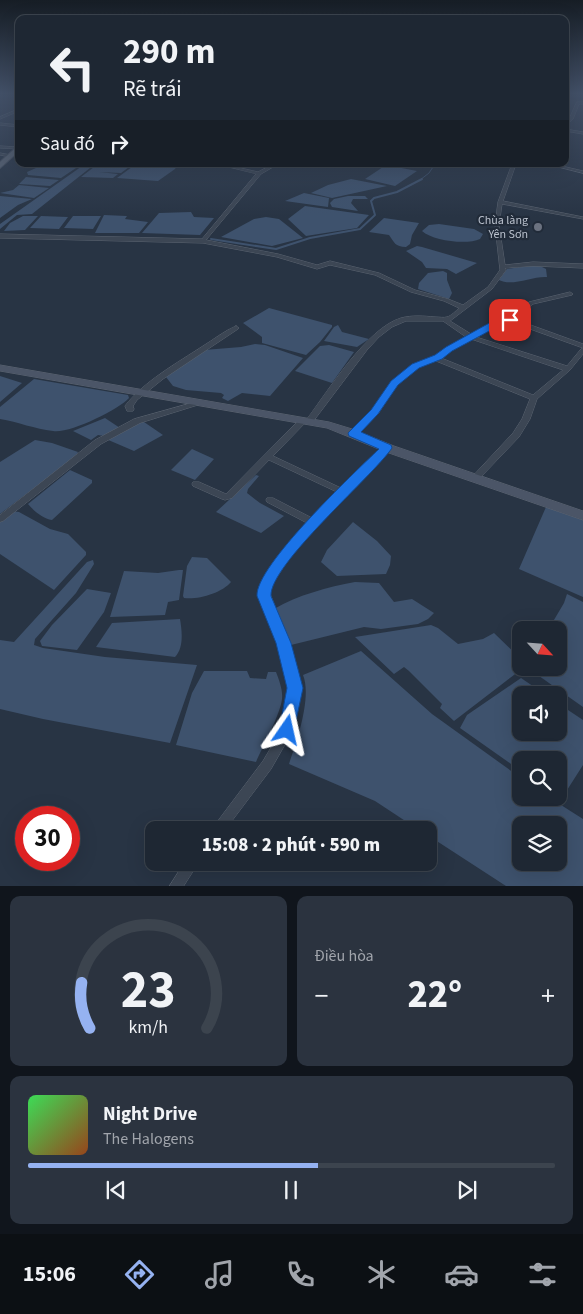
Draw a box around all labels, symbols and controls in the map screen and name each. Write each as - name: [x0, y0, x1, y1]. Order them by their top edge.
- text: 290 m: [123, 27, 215, 77]
- icon: left: [40, 35, 105, 100]
- text: Rẽ trái: [123, 73, 182, 105]
- icon: right: [105, 130, 133, 158]
- text: Sau đó: [40, 131, 95, 158]
- place label: Chùa làng Yên Sơn: [478, 212, 528, 243]
- marker: Chùa làng Yên Sơn: [532, 221, 544, 233]
- pin: [489, 299, 531, 341]
- icon: arrive: [496, 306, 524, 334]
- north arrow: [512, 621, 568, 676]
- map controls: [512, 621, 567, 871]
- button: sound: [512, 686, 567, 741]
- position arrow: [260, 703, 312, 755]
- button: search: [512, 751, 567, 806]
- speed limit sign: 30: [15, 806, 80, 871]
- button: layers: [512, 816, 567, 871]
- text: 15:08 · 2 phút · 590 m: [202, 832, 380, 859]
- text: Điều hòa: [315, 945, 374, 967]
- text: 23: [121, 954, 176, 1028]
- text: 22°: [407, 968, 462, 1022]
- text: −: [315, 976, 328, 1016]
- text: +: [541, 976, 555, 1016]
- text: km/h: [128, 1015, 168, 1040]
- text: Night Drive: [103, 1101, 197, 1128]
- text: The Halogens: [103, 1128, 194, 1150]
- icon: previous: [102, 1176, 130, 1204]
- icon: pause: [277, 1176, 305, 1204]
- icon: next: [453, 1176, 481, 1204]
- icon: directions: [122, 1257, 157, 1292]
- icon: music: [202, 1257, 237, 1292]
- icon: phone: [283, 1257, 318, 1292]
- icon: climate: [364, 1257, 399, 1292]
- icon: car: [444, 1257, 479, 1292]
- icon: filters: [525, 1257, 560, 1292]
- text: 15:06: [23, 1258, 76, 1290]

